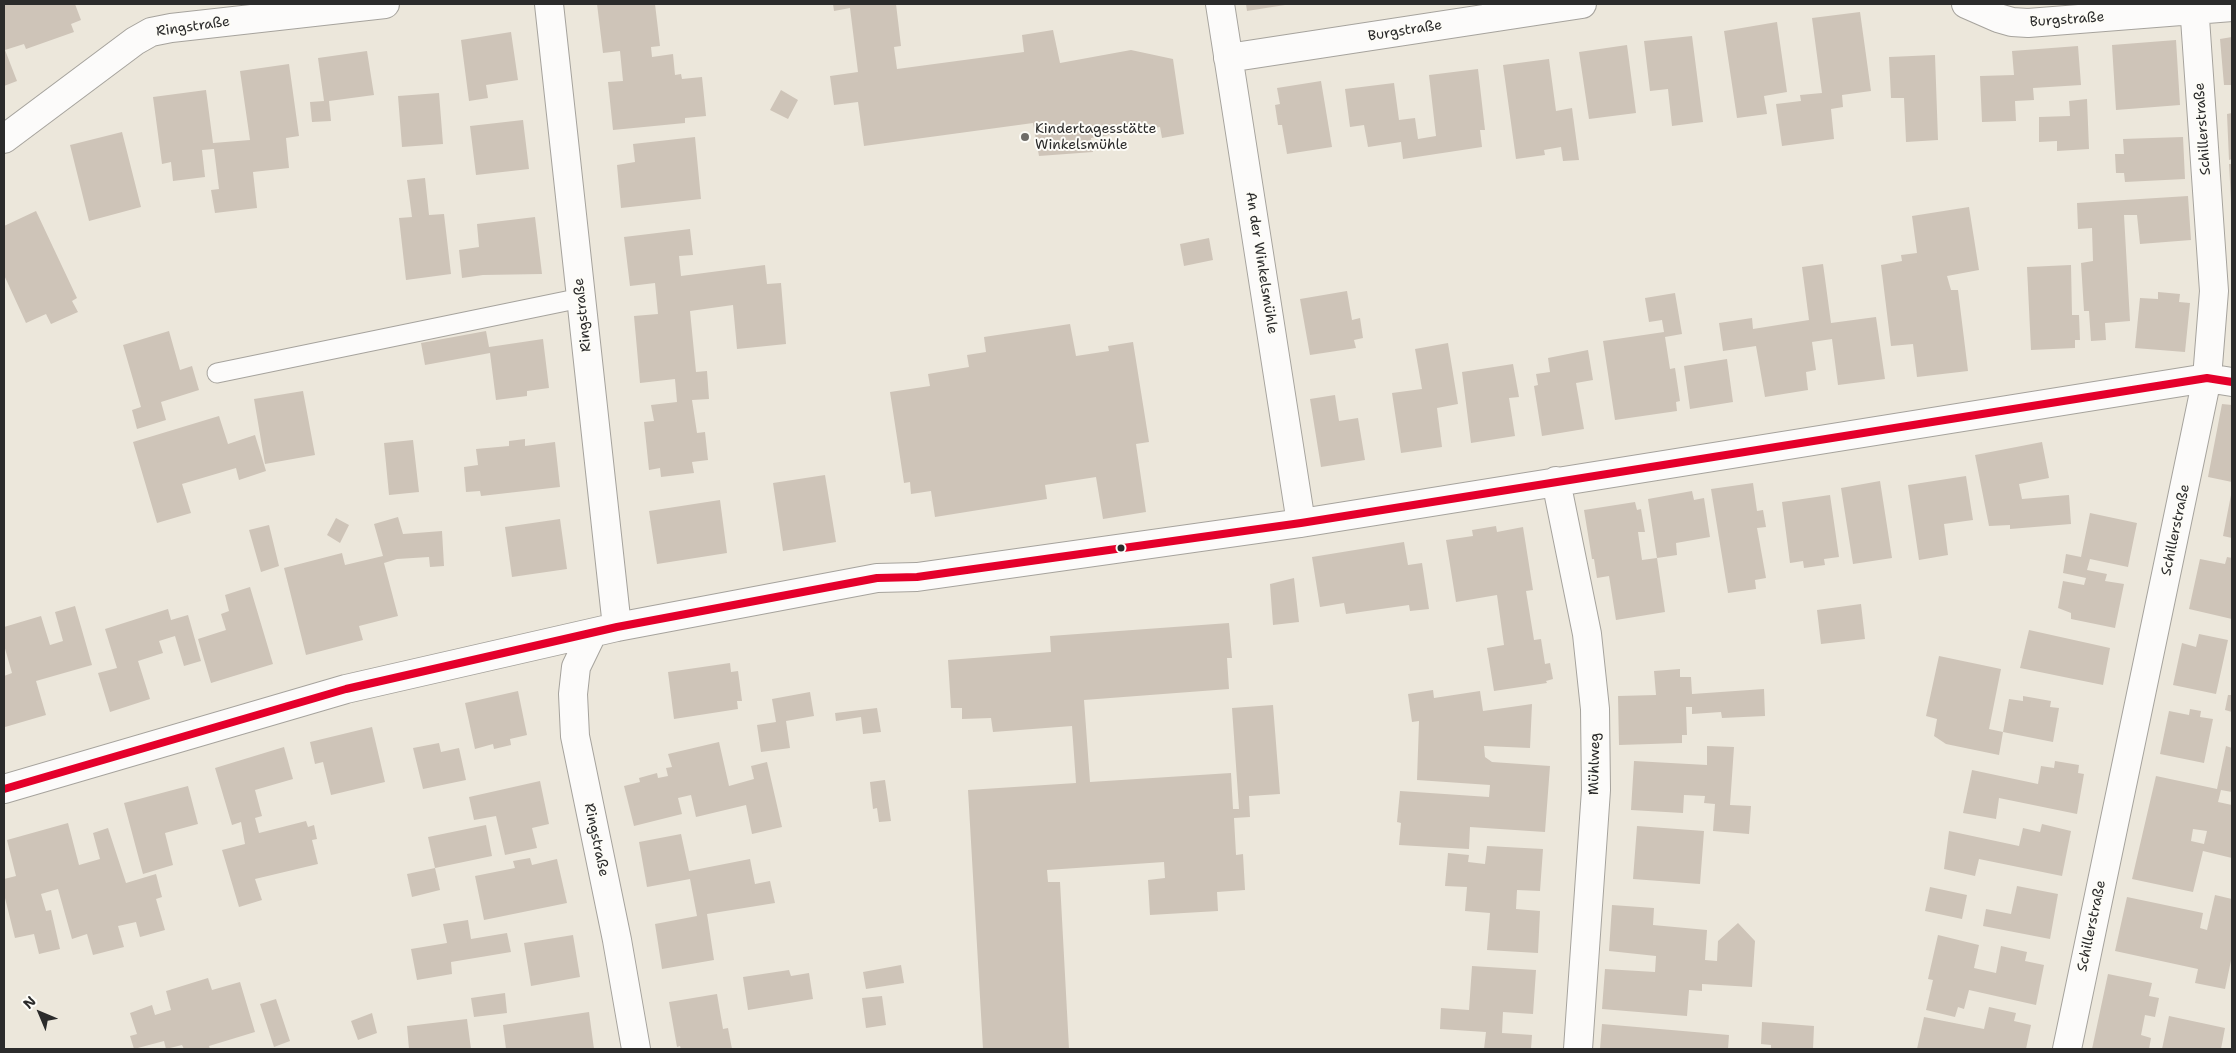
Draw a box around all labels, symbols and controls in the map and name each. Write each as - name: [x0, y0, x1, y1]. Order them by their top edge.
- street label: Burgstraße: [2029, 9, 2105, 31]
- street label: Ringstraße: [155, 14, 231, 40]
- street label: Burgstraße: [1367, 17, 1443, 45]
- street label: Schillerstraße: [2191, 82, 2215, 176]
- place label: Kindertagesstätte Winkelsmühle: [1035, 121, 1156, 154]
- marker: Kindertagesstätte Winkelsmühle: [1019, 131, 1031, 143]
- street label: An der Winkelsmühle: [1241, 191, 1281, 335]
- street label: Ringstraße: [571, 277, 595, 353]
- street label: Schillerstraße: [2158, 483, 2194, 577]
- unlabelled marker: [1116, 543, 1126, 553]
- street label: Mühlweg: [1586, 733, 1604, 795]
- street label: Ringstraße: [580, 802, 612, 878]
- street label: Schillerstraße: [2074, 879, 2110, 973]
- north arrow: [15, 988, 65, 1038]
- text: N: [19, 992, 40, 1013]

